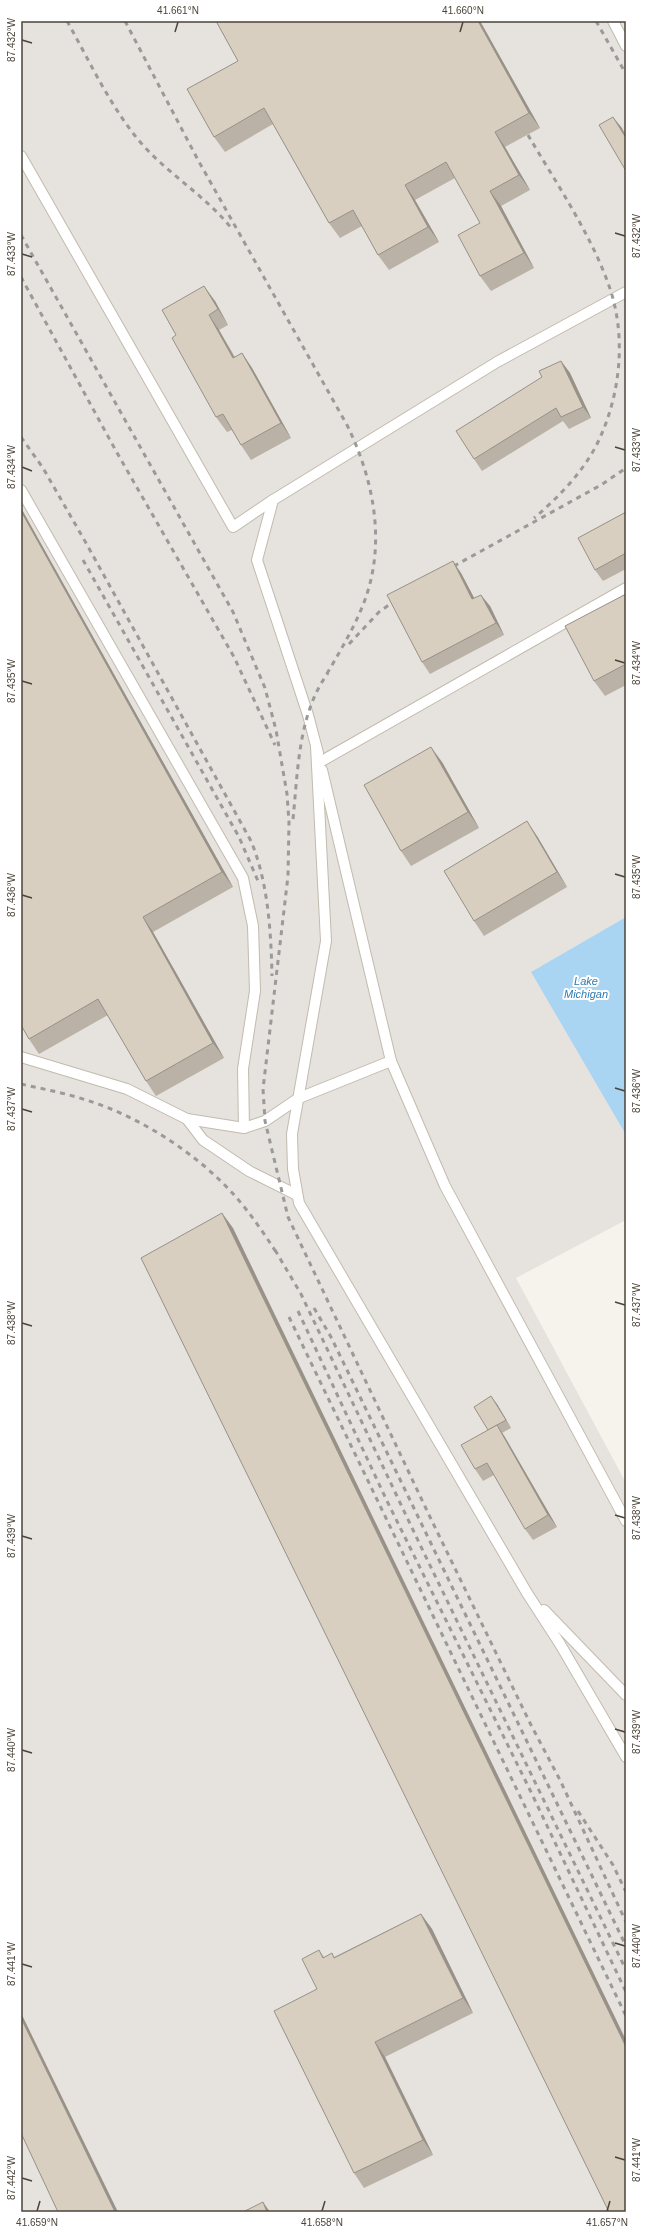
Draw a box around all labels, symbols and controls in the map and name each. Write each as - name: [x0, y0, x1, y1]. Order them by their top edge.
- text: 41.661°N: [157, 5, 199, 16]
- text: 41.660°N: [442, 5, 484, 16]
- text: 87.432°W: [6, 17, 17, 62]
- text: 87.432°W: [631, 213, 642, 258]
- text: 87.433°W: [6, 231, 17, 276]
- text: 87.433°W: [631, 427, 642, 472]
- text: 87.434°W: [6, 444, 17, 489]
- text: 87.434°W: [631, 640, 642, 685]
- text: 87.435°W: [6, 658, 17, 703]
- text: 87.435°W: [631, 854, 642, 899]
- text: 87.436°W: [6, 872, 17, 917]
- water label: Lake Michigan: [564, 975, 608, 1000]
- text: 87.436°W: [631, 1068, 642, 1113]
- text: 87.437°W: [6, 1086, 17, 1131]
- text: 87.437°W: [631, 1282, 642, 1327]
- text: 87.438°W: [6, 1300, 17, 1345]
- text: 87.438°W: [631, 1495, 642, 1540]
- text: 87.439°W: [6, 1513, 17, 1558]
- text: 87.439°W: [631, 1709, 642, 1754]
- text: 87.440°W: [6, 1727, 17, 1772]
- text: 87.440°W: [631, 1923, 642, 1968]
- text: 87.441°W: [6, 1941, 17, 1986]
- text: 87.441°W: [631, 2137, 642, 2182]
- text: 87.442°W: [6, 2155, 17, 2200]
- text: 41.659°N: [16, 2217, 58, 2228]
- text: 41.658°N: [301, 2217, 343, 2228]
- text: 41.657°N: [586, 2217, 628, 2228]

